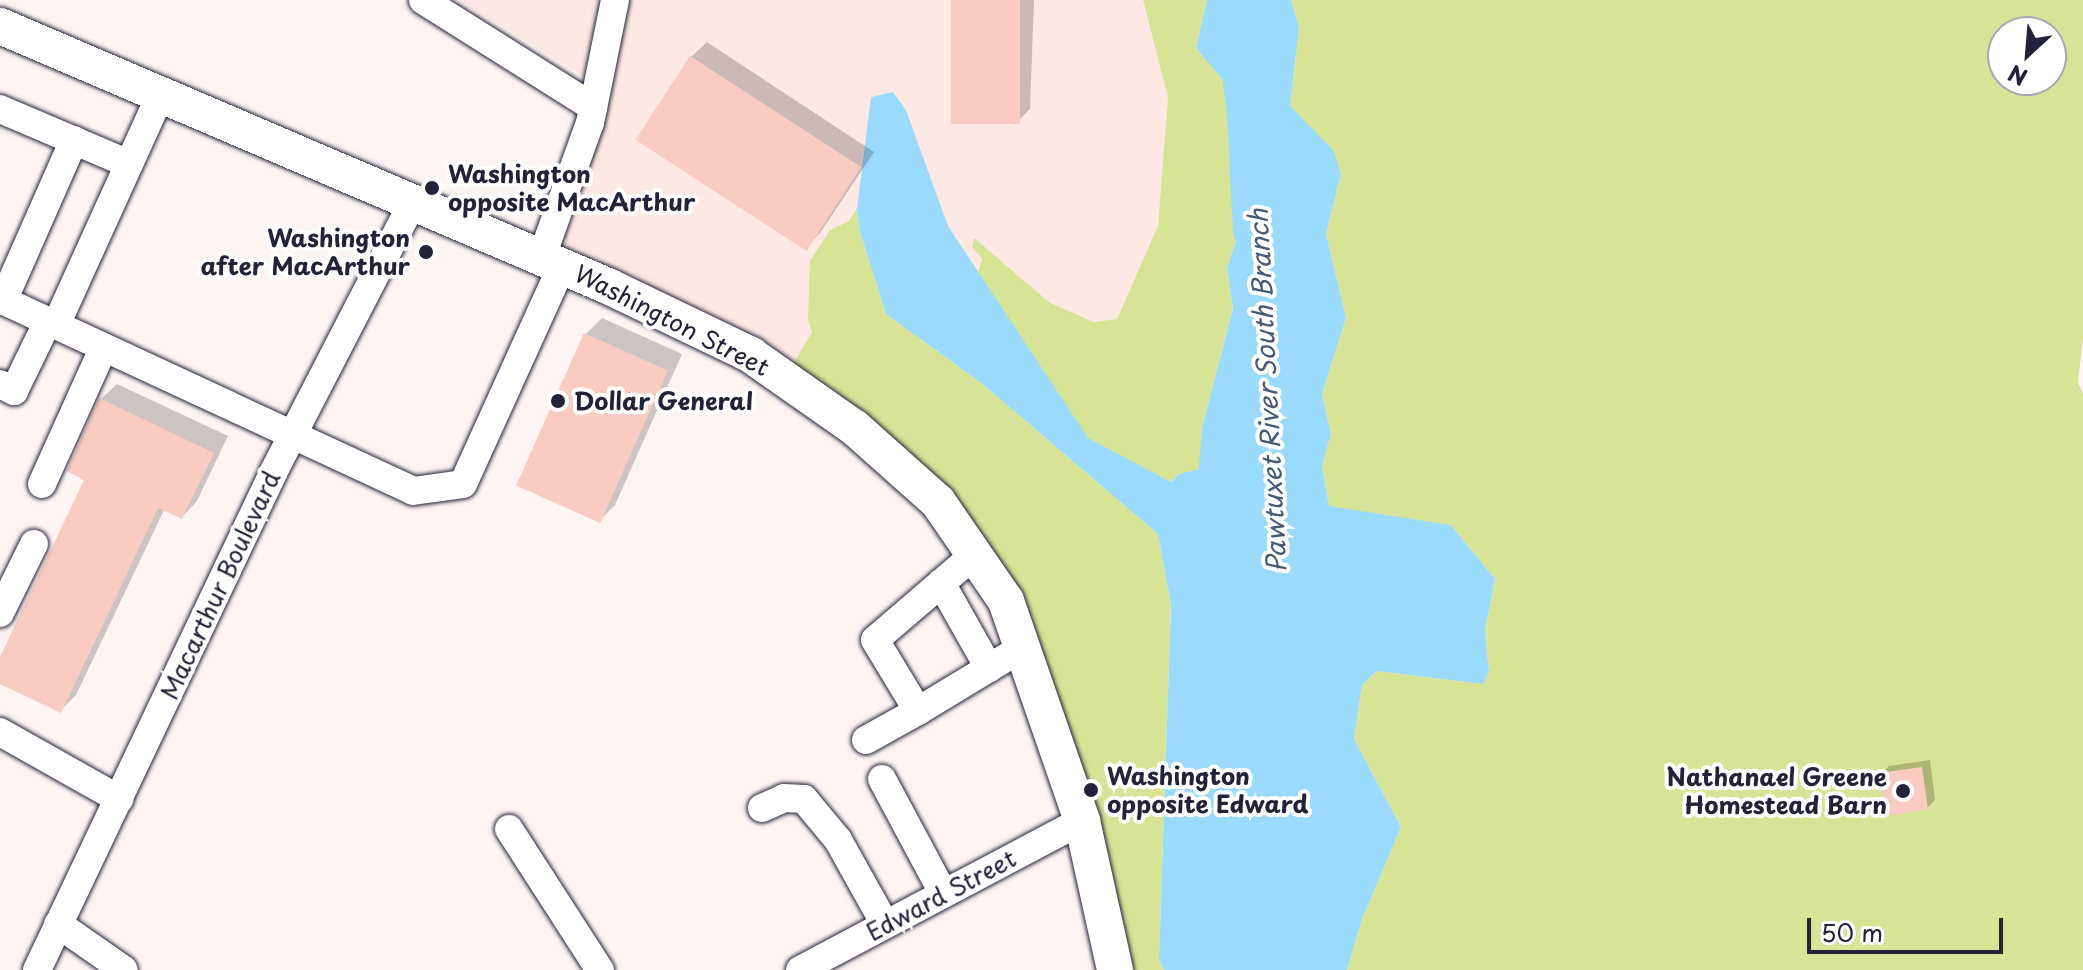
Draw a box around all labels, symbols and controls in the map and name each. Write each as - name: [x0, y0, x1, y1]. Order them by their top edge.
- north arrow: [1987, 16, 2067, 96]
- text: N: [2002, 58, 2032, 95]
- place label: Washington opposite MacArthur: [448, 160, 697, 216]
- marker: Washington opposite MacArthur: [423, 179, 441, 197]
- water label: Pawtuxet River South Branch: [1242, 208, 1292, 574]
- place label: Washington after MacArthur: [199, 224, 410, 280]
- marker: Washington after MacArthur: [417, 243, 435, 261]
- street label: Washington Street: [570, 259, 774, 381]
- place label: Dollar General: [574, 387, 753, 415]
- marker: Dollar General: [549, 392, 567, 410]
- street label: Macarthur Boulevard: [154, 466, 286, 704]
- place label: Washington opposite Edward: [1107, 762, 1309, 818]
- place label: Nathanael Greene Homestead Barn: [1665, 763, 1887, 819]
- marker: Washington opposite Edward: [1082, 781, 1100, 799]
- marker: Nathanael Greene Homestead Barn: [1894, 782, 1912, 800]
- street label: Edward Street: [861, 843, 1021, 947]
- scale bar: [1811, 902, 2007, 952]
- text: 50 m: [1821, 914, 1883, 950]

